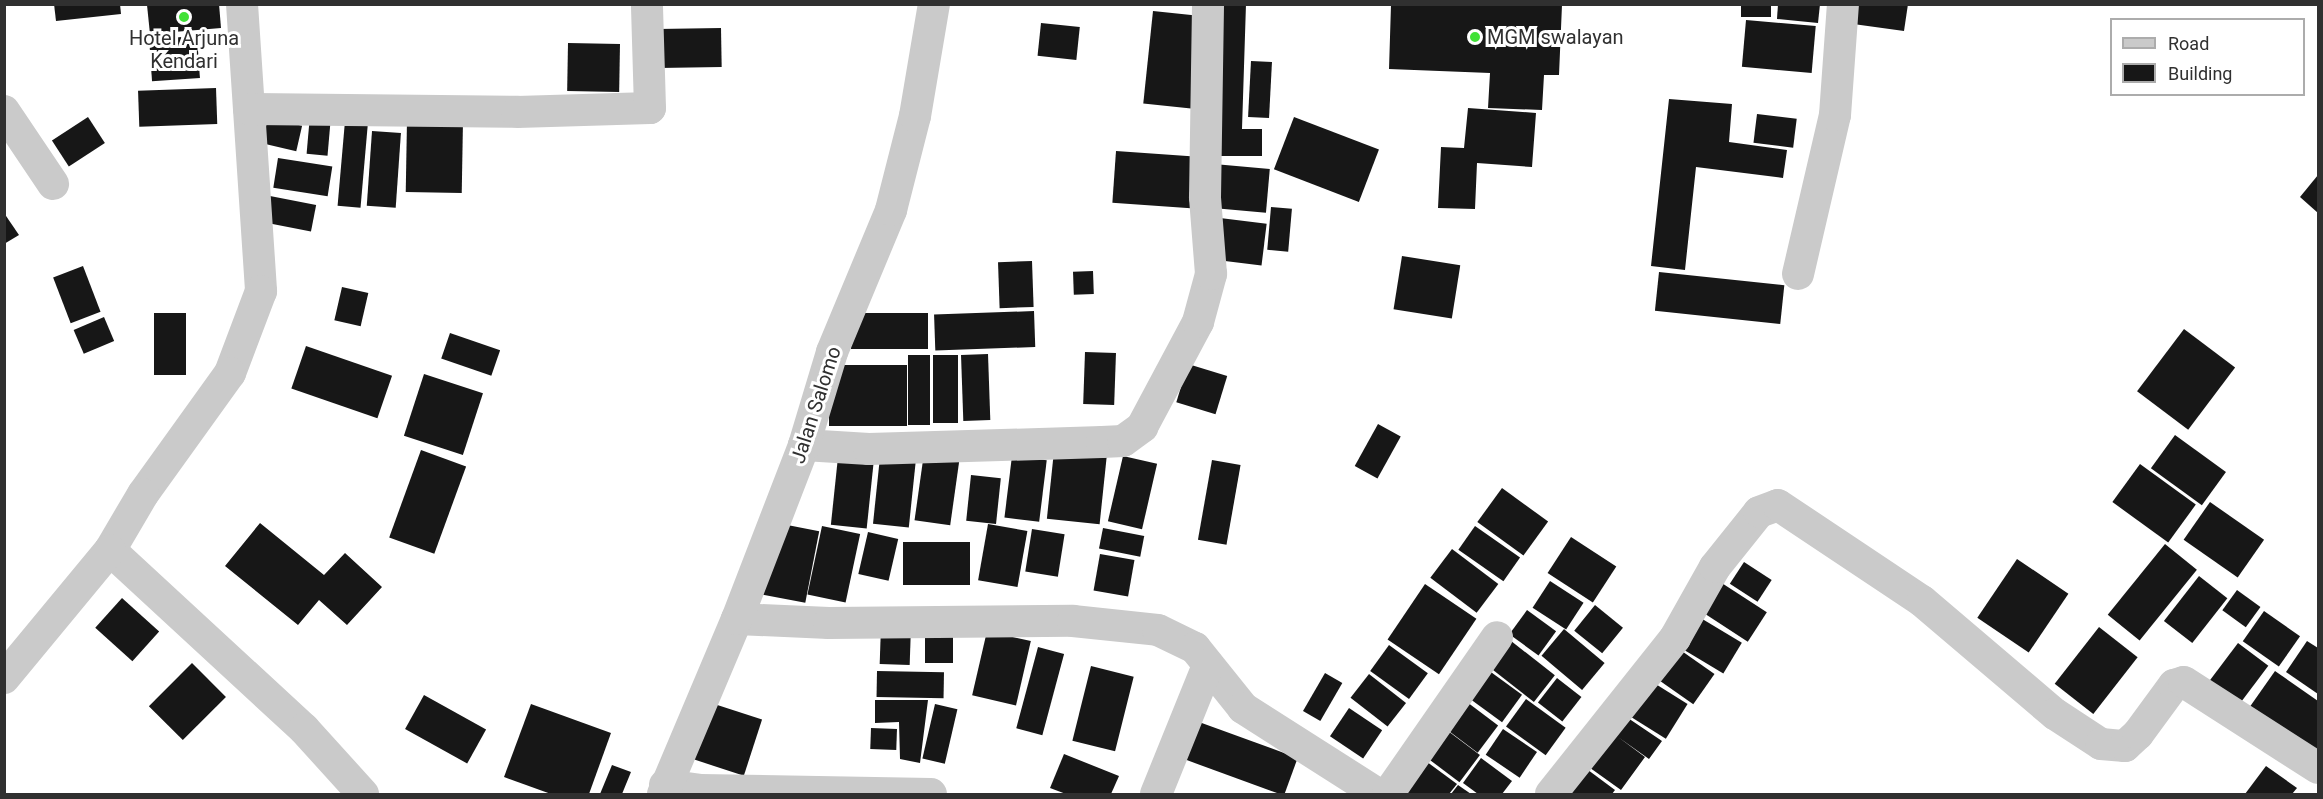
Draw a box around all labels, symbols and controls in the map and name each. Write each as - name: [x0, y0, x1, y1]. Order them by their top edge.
- marker: Hotel Arjuna Kendari: [177, 10, 191, 24]
- legend: [2110, 18, 2305, 96]
- place label: MGM swalayan: [1487, 25, 1624, 49]
- place label: Hotel Arjuna Kendari: [129, 27, 239, 74]
- marker: MGM swalayan: [1468, 30, 1482, 44]
- text: Road: [2168, 33, 2209, 54]
- text: Building: [2168, 63, 2232, 84]
- street label: Jalan Salomo: [786, 343, 846, 467]

